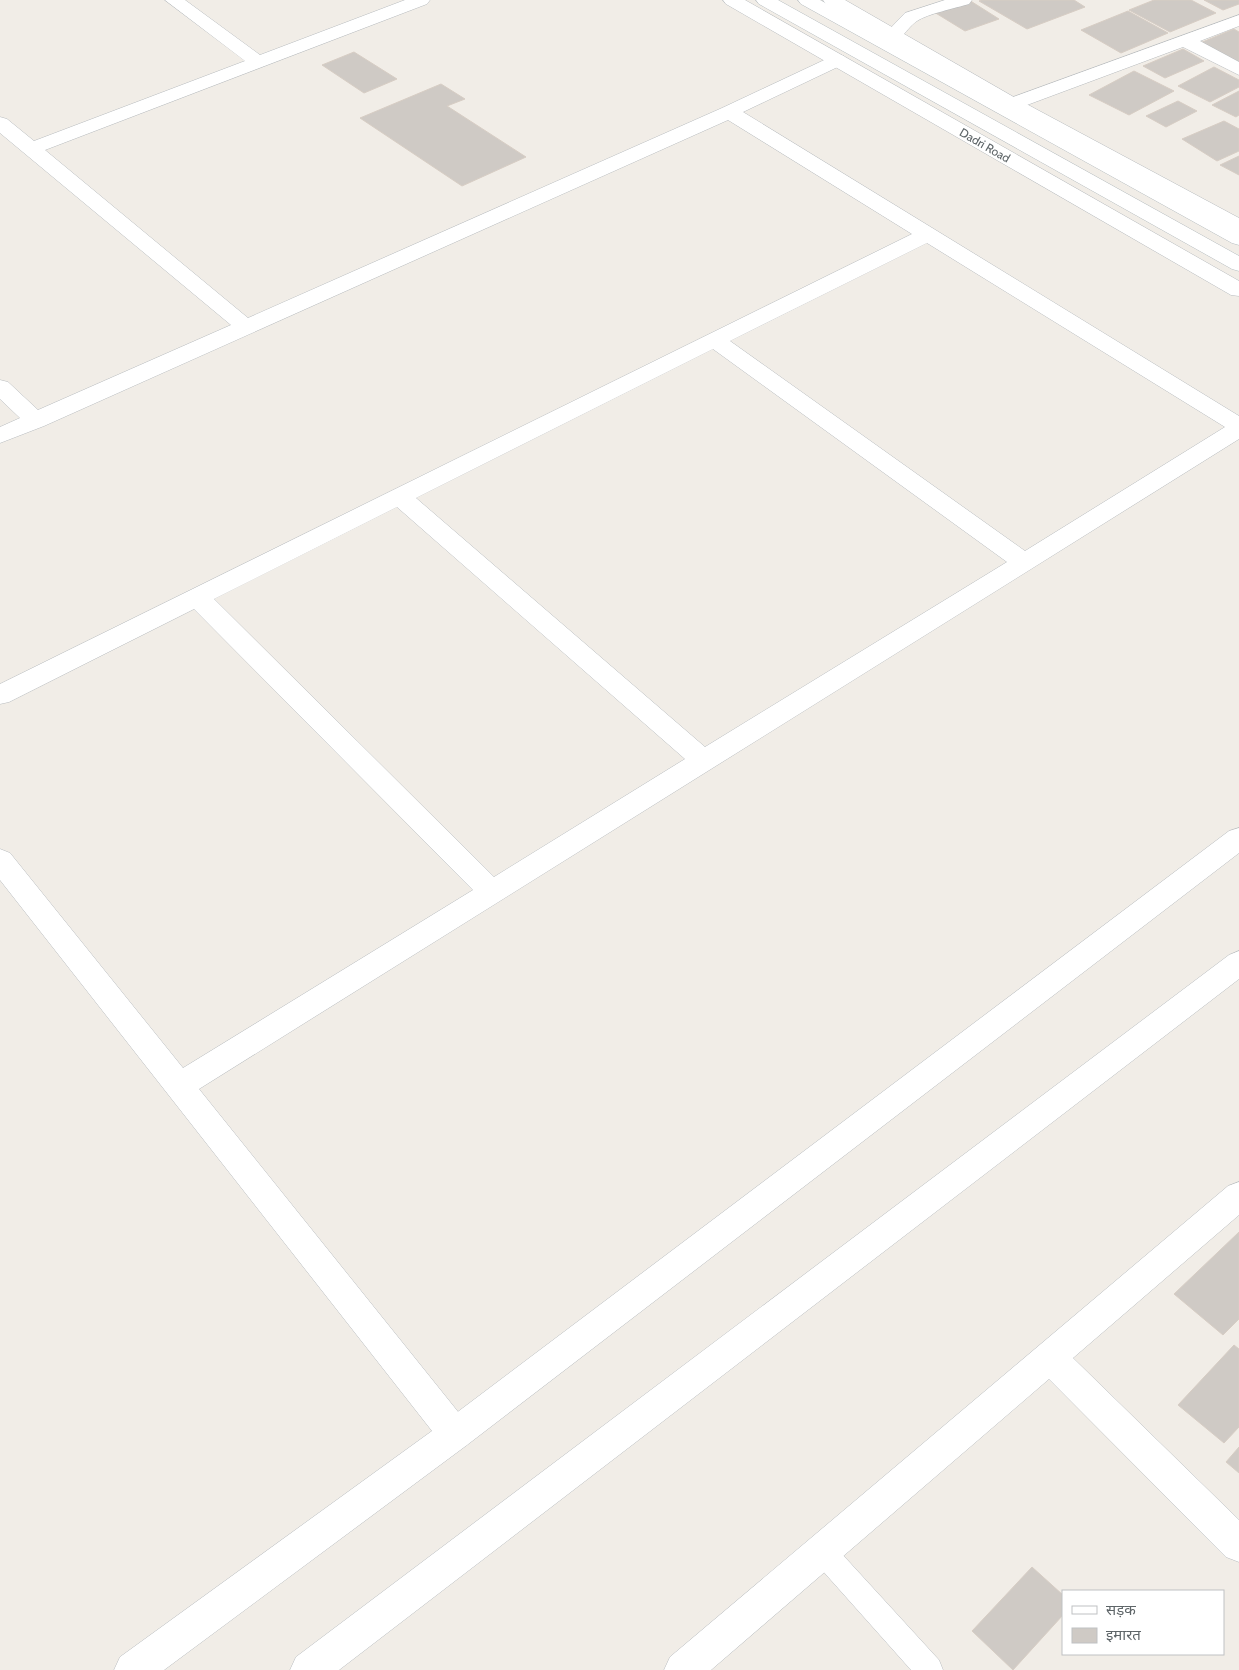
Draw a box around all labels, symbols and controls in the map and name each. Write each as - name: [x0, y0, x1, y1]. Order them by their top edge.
- street label: Dadri Road: [957, 124, 1013, 166]
- legend: [1062, 1590, 1224, 1655]
- text: सड़क: [1106, 1601, 1136, 1619]
- text: इमारत: [1106, 1626, 1141, 1644]

